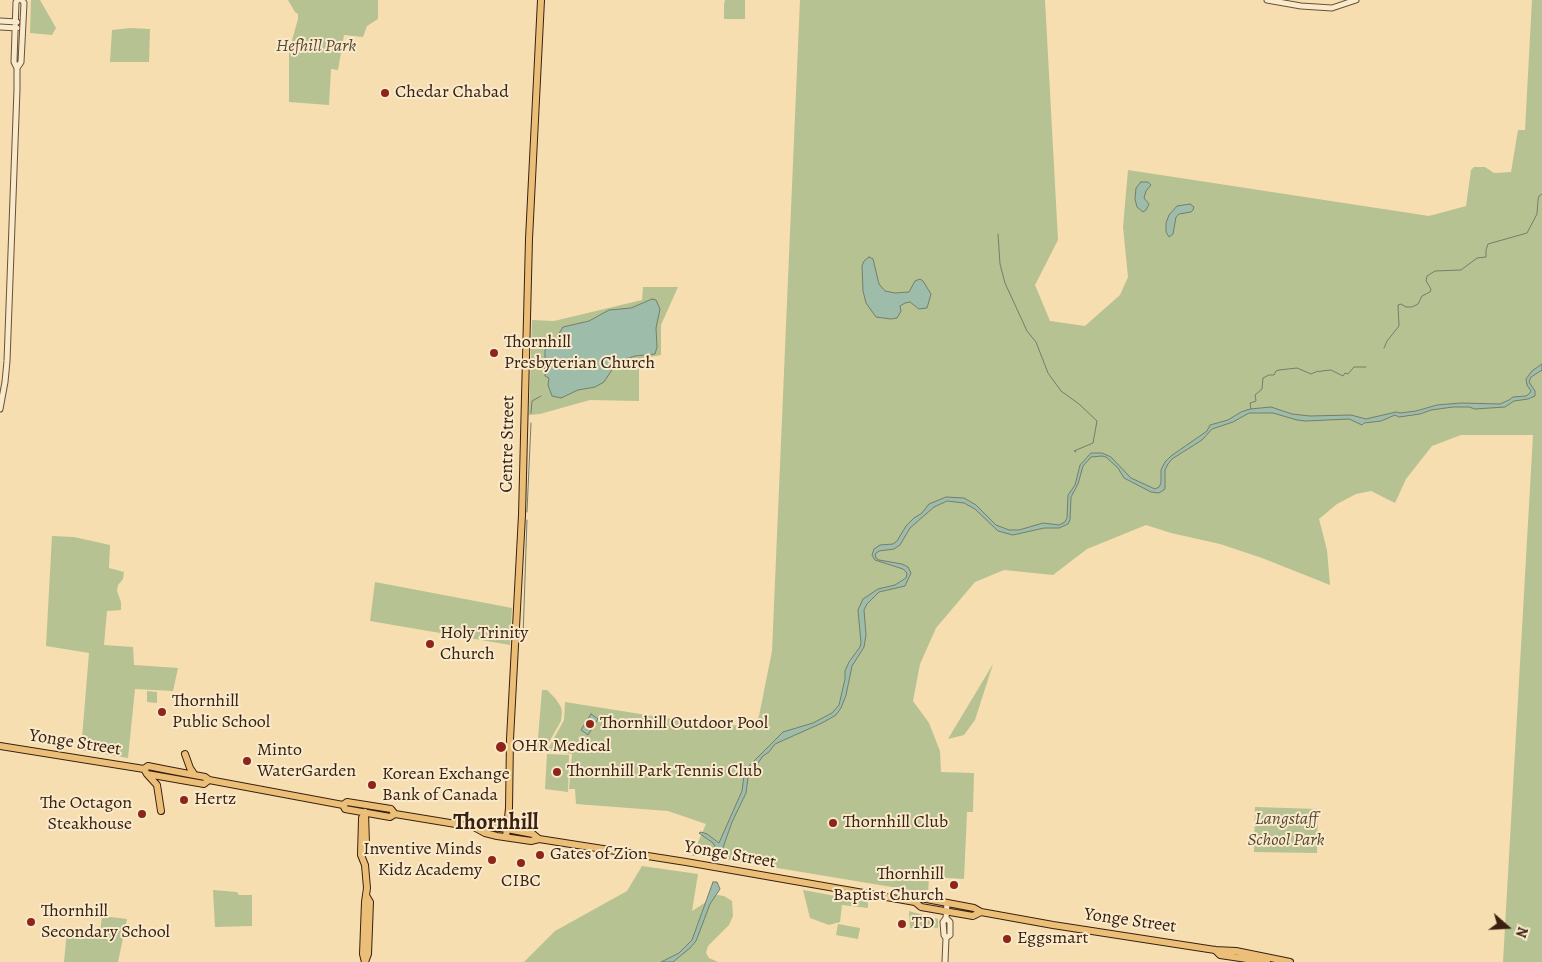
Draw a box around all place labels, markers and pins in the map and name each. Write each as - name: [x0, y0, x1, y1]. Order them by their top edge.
- place label: Chedar Chabad: [395, 82, 509, 104]
- marker: Chedar Chabad: [379, 87, 391, 99]
- place label: Thornhill Presbyterian Church: [504, 332, 655, 374]
- marker: Thornhill Presbyterian Church: [488, 347, 500, 359]
- place label: Holy Trinity Church: [440, 623, 528, 666]
- marker: Holy Trinity Church: [424, 638, 436, 650]
- place label: Thornhill Public School: [172, 691, 270, 734]
- marker: Thornhill Public School: [156, 706, 168, 718]
- place label: Thornhill Outdoor Pool: [600, 713, 768, 735]
- marker: Thornhill Outdoor Pool: [584, 718, 596, 730]
- place label: OHR Medical: [512, 736, 611, 758]
- place label: Minto WaterGarden: [257, 740, 356, 782]
- marker: OHR Medical: [494, 740, 508, 754]
- marker: Minto WaterGarden: [241, 755, 253, 767]
- place label: Thornhill Park Tennis Club: [567, 761, 762, 783]
- place label: Korean Exchange Bank of Canada: [382, 764, 510, 806]
- marker: Thornhill Park Tennis Club: [551, 766, 563, 778]
- marker: Korean Exchange Bank of Canada: [366, 779, 378, 791]
- place label: Hertz: [194, 789, 236, 811]
- place label: The Octagon Steakhouse: [40, 793, 132, 836]
- marker: Hertz: [178, 794, 190, 806]
- marker: The Octagon Steakhouse: [136, 808, 148, 820]
- place label: Thornhill Club: [843, 812, 948, 834]
- marker: Thornhill Club: [827, 817, 839, 829]
- place label: Inventive Minds Kidz Academy: [363, 839, 482, 882]
- place label: Gates of Zion: [550, 844, 648, 866]
- marker: Gates of Zion: [534, 849, 546, 861]
- marker: Inventive Minds Kidz Academy: [486, 854, 498, 866]
- marker: CIBC: [515, 857, 527, 869]
- place label: Thornhill Baptist Church: [833, 864, 944, 906]
- place label: CIBC: [501, 871, 541, 893]
- marker: Thornhill Baptist Church: [948, 879, 960, 891]
- place label: Thornhill Secondary School: [41, 901, 170, 944]
- place label: TD: [912, 913, 934, 935]
- marker: Thornhill Secondary School: [25, 916, 37, 928]
- marker: TD: [896, 918, 908, 930]
- place label: Eggsmart: [1017, 928, 1088, 950]
- marker: Eggsmart: [1001, 933, 1013, 945]

